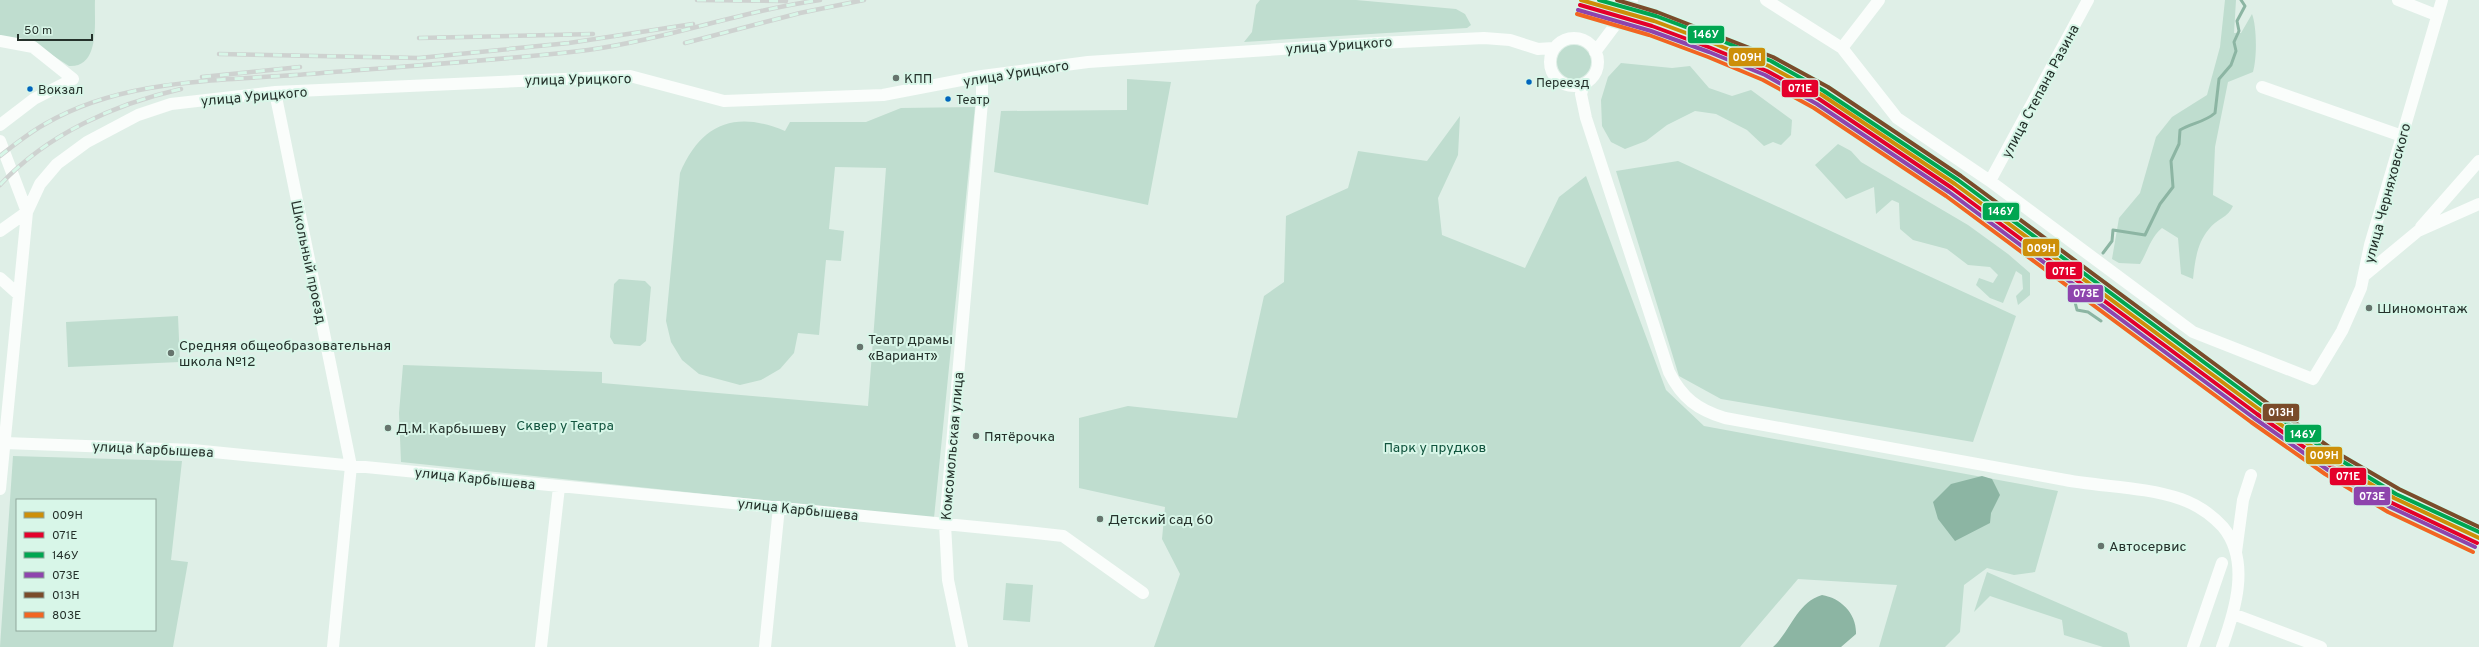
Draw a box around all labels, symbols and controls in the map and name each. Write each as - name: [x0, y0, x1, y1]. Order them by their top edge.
- scale bar: [18, 16, 92, 42]
- street label: улица Степана Разина: [1999, 22, 2084, 161]
- text: 50 m: [24, 23, 52, 39]
- line badge: 146У: [1687, 25, 1725, 44]
- text: 146У: [1693, 28, 1719, 42]
- street label: улица Урицкого: [1285, 34, 1393, 59]
- line badge: 009Н: [1728, 47, 1766, 67]
- text: 009Н: [1732, 51, 1762, 65]
- street label: улица Урицкого: [962, 58, 1071, 91]
- street label: улица Урицкого: [524, 71, 632, 90]
- place label: КПП: [904, 71, 932, 88]
- marker: КПП: [891, 73, 901, 83]
- place label: Переезд: [1536, 76, 1590, 92]
- marker: Переезд: [1524, 77, 1534, 87]
- line badge: 071Е: [1781, 79, 1819, 98]
- text: 071Е: [1788, 82, 1812, 96]
- place label: Вокзал: [38, 83, 83, 99]
- marker: Вокзал: [25, 84, 35, 94]
- street label: улица Урицкого: [200, 84, 308, 111]
- place label: Театр: [956, 93, 990, 109]
- marker: Театр: [943, 94, 953, 104]
- street label: улица Черняховского: [2362, 121, 2415, 265]
- street label: Школьный проезд: [286, 199, 329, 326]
- line badge: 146У: [1982, 202, 2020, 221]
- text: 146У: [1988, 205, 2014, 219]
- line badge: 009Н: [2022, 238, 2060, 257]
- text: 009Н: [2026, 242, 2056, 256]
- line badge: 071Е: [2045, 261, 2083, 280]
- text: 071Е: [2052, 265, 2076, 279]
- line badge: 073Е: [2067, 284, 2104, 303]
- text: 073Е: [2073, 287, 2099, 301]
- place label: Шиномонтаж: [2377, 301, 2468, 318]
- marker: Шиномонтаж: [2364, 303, 2374, 313]
- place label: Театр драмы «Вариант»: [868, 332, 953, 365]
- place label: Средняя общеобразовательная школа №12: [179, 338, 391, 371]
- marker: Театр драмы «Вариант»: [855, 342, 865, 352]
- marker: Средняя общеобразовательная школа №12: [166, 348, 176, 358]
- street label: Комсомольская улица: [939, 371, 968, 521]
- line badge: 013Н: [2262, 403, 2300, 422]
- text: 013Н: [2268, 406, 2294, 420]
- park label: Сквер у Театра: [516, 418, 614, 435]
- place label: Д.М. Карбышеву: [396, 421, 507, 438]
- marker: Д.М. Карбышеву: [383, 423, 393, 433]
- line badge: 146У: [2284, 424, 2322, 443]
- text: 146У: [2290, 428, 2316, 442]
- place label: Пятёрочка: [984, 429, 1055, 446]
- marker: Пятёрочка: [971, 431, 981, 441]
- street label: улица Карбышева: [92, 439, 214, 462]
- park label: Парк у прудков: [1384, 440, 1486, 457]
- line badge: 009Н: [2305, 446, 2343, 465]
- text: 009Н: [2309, 449, 2339, 463]
- street label: улица Карбышева: [414, 465, 536, 494]
- line badge: 071Е: [2329, 467, 2367, 486]
- text: 071Е: [2336, 470, 2360, 484]
- line badge: 073Е: [2353, 486, 2391, 506]
- text: 073Е: [2359, 490, 2385, 504]
- street label: улица Карбышева: [737, 496, 859, 525]
- legend: [16, 499, 156, 631]
- text: 009Н: [52, 508, 83, 524]
- place label: Детский сад 60: [1108, 512, 1214, 529]
- marker: Детский сад 60: [1095, 514, 1105, 524]
- text: 071Е: [52, 528, 77, 544]
- place label: Автосервис: [2109, 539, 2186, 556]
- marker: Автосервис: [2096, 541, 2106, 551]
- text: 146У: [52, 548, 79, 564]
- text: 073Е: [52, 568, 80, 584]
- text: 013Н: [52, 588, 80, 604]
- text: 803Е: [52, 608, 81, 624]

